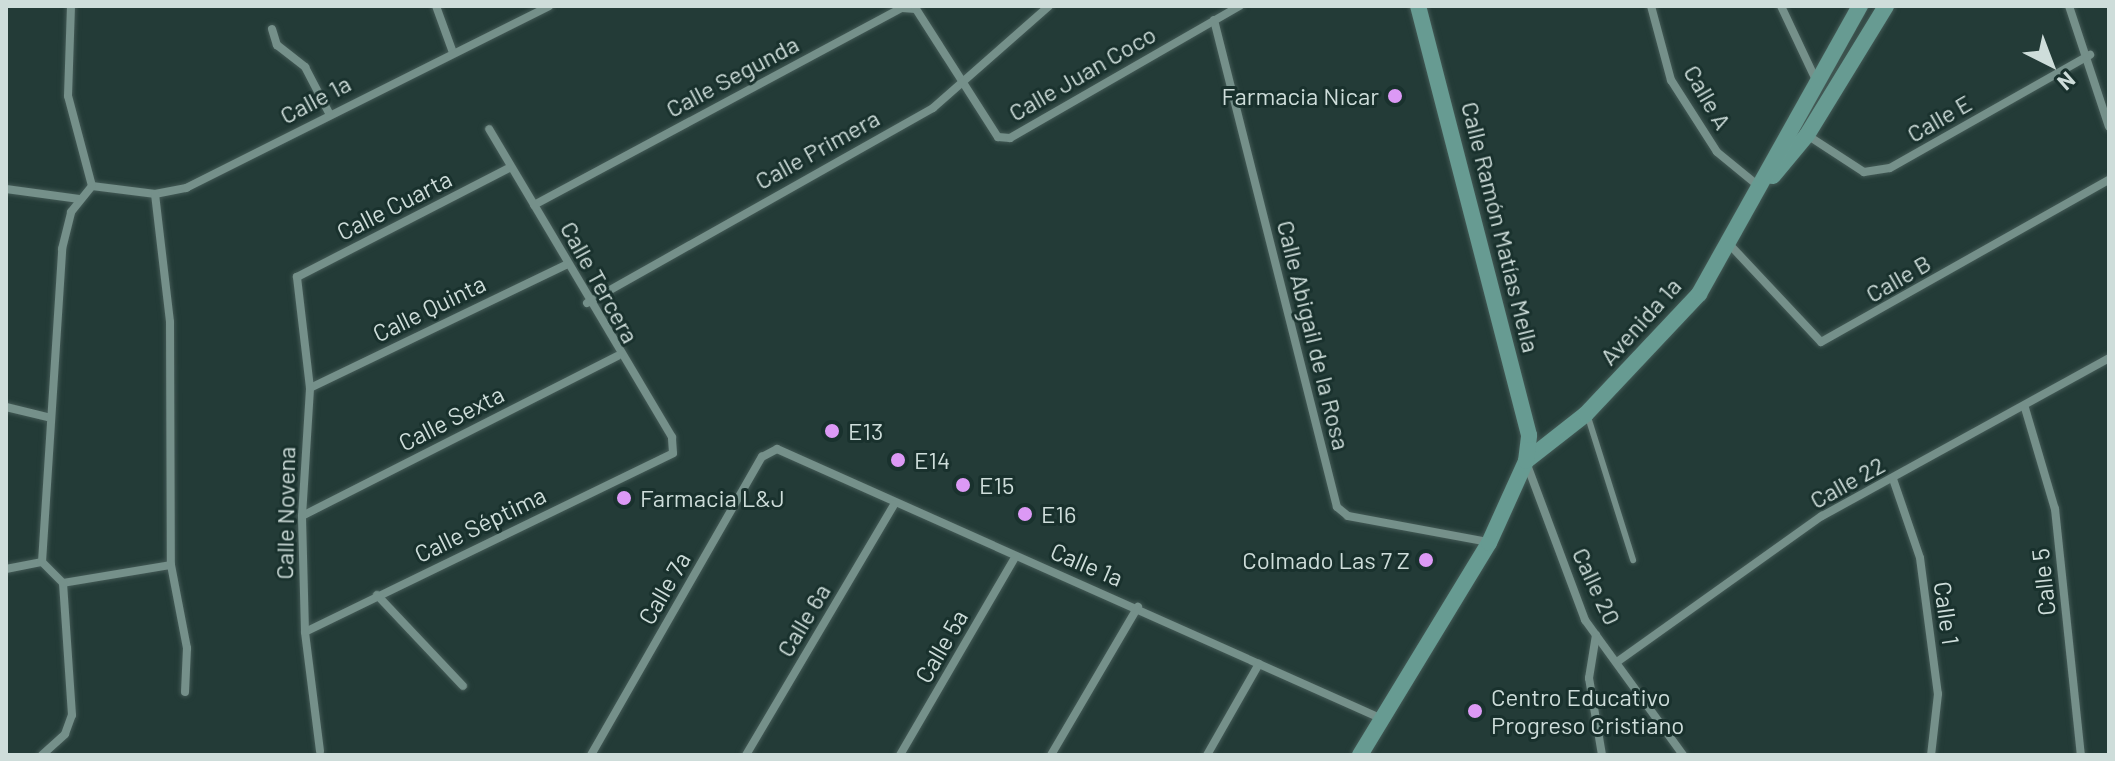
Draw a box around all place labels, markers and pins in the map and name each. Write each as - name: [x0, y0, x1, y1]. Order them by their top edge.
- place label: Farmacia Nicar: [1222, 82, 1379, 110]
- marker: Farmacia Nicar: [1386, 87, 1404, 105]
- place label: E13: [848, 417, 883, 445]
- marker: E13: [823, 422, 841, 440]
- place label: E14: [914, 446, 950, 474]
- marker: E14: [889, 451, 907, 469]
- place label: E15: [979, 471, 1014, 499]
- marker: E15: [954, 476, 972, 494]
- place label: Farmacia L&J: [640, 484, 785, 512]
- marker: Farmacia L&J: [615, 489, 633, 507]
- place label: E16: [1041, 500, 1076, 528]
- marker: E16: [1016, 505, 1034, 523]
- place label: Colmado Las 7 Z: [1242, 546, 1410, 574]
- marker: Colmado Las 7 Z: [1417, 551, 1435, 569]
- place label: Centro Educativo Progreso Cristiano: [1491, 683, 1684, 739]
- marker: Centro Educativo Progreso Cristiano: [1466, 702, 1484, 720]

